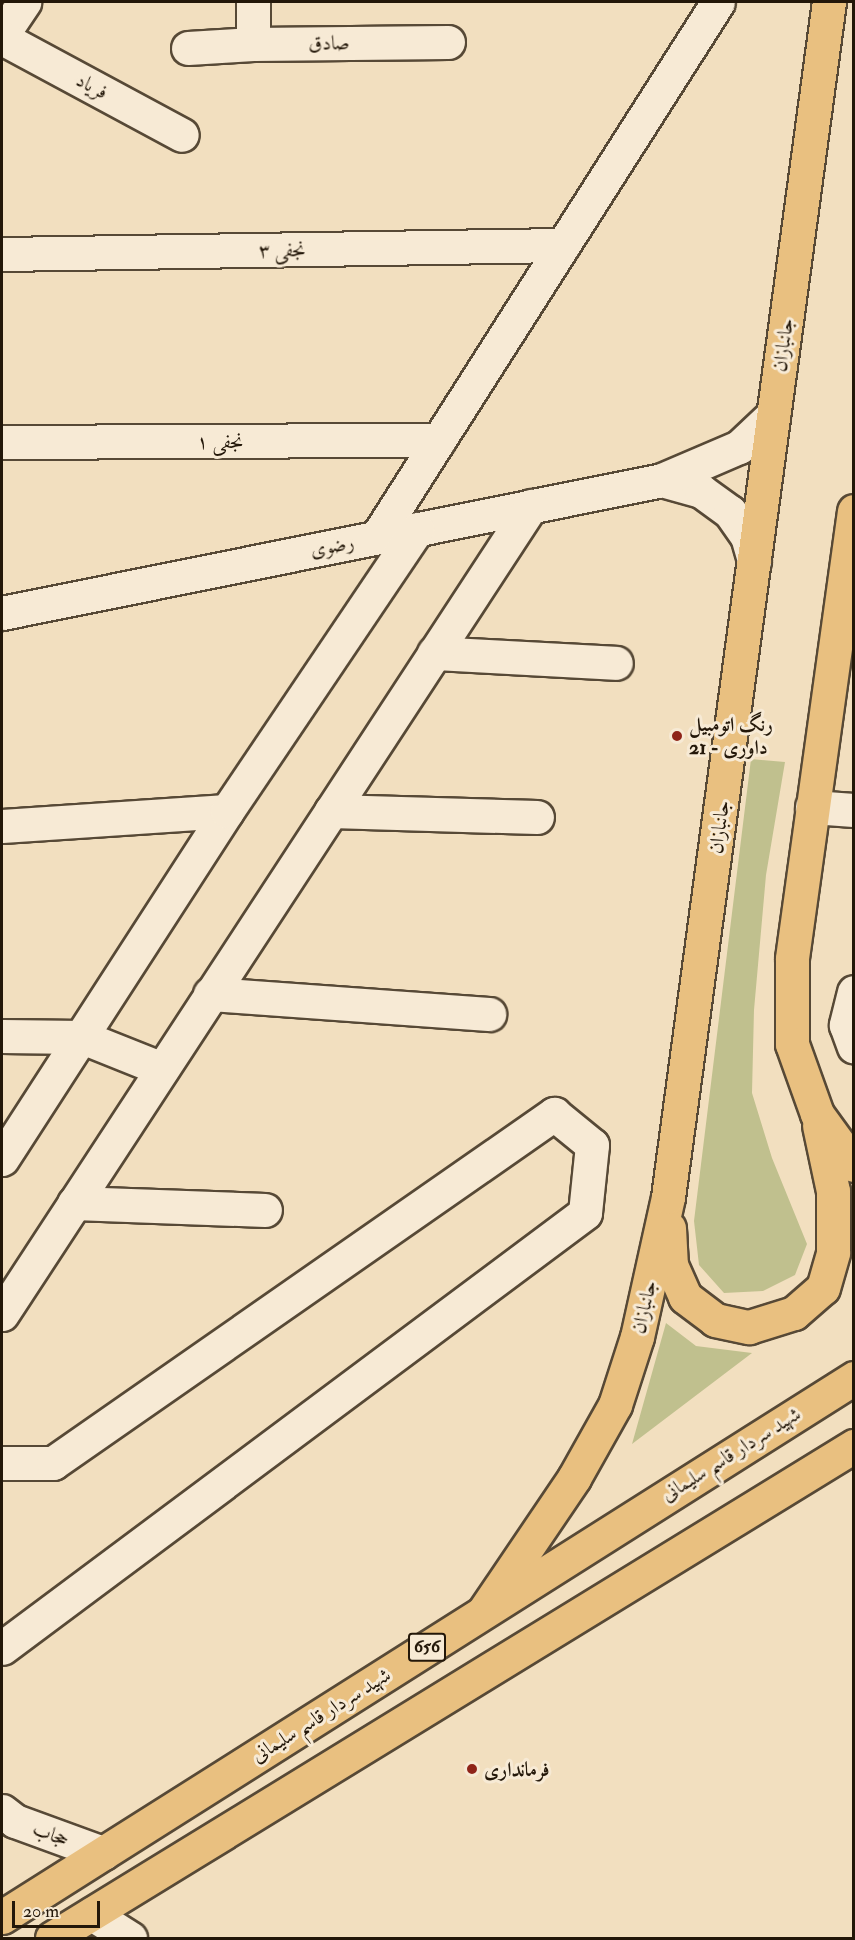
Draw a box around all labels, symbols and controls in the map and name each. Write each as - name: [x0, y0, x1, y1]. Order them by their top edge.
- street label: صادق: [308, 31, 350, 55]
- street label: فریاد: [72, 68, 112, 104]
- street label: نجفی ۳: [258, 238, 306, 262]
- street label: جانبازان: [767, 317, 799, 373]
- street label: نجفی ۱: [197, 429, 243, 453]
- street label: رضوی: [308, 530, 356, 562]
- place label: رنگ اتومبیل 21 - داوری: [689, 712, 773, 759]
- marker: رنگ اتومبیل 21 - داوری: [670, 729, 684, 743]
- street label: جانبازان: [703, 799, 735, 855]
- street label: جانبازان: [626, 1278, 662, 1336]
- street label: شهید سردار قاسم سلیمانی: [657, 1402, 805, 1506]
- road number: 656: [408, 1632, 446, 1662]
- street label: شهید سردار قاسم سلیمانی: [247, 1663, 395, 1767]
- place label: فرمانداری: [484, 1757, 550, 1781]
- marker: فرمانداری: [465, 1762, 479, 1776]
- street label: حجاب: [29, 1816, 73, 1852]
- scale bar: [15, 1889, 104, 1927]
- text: 20 m: [23, 1900, 59, 1923]

